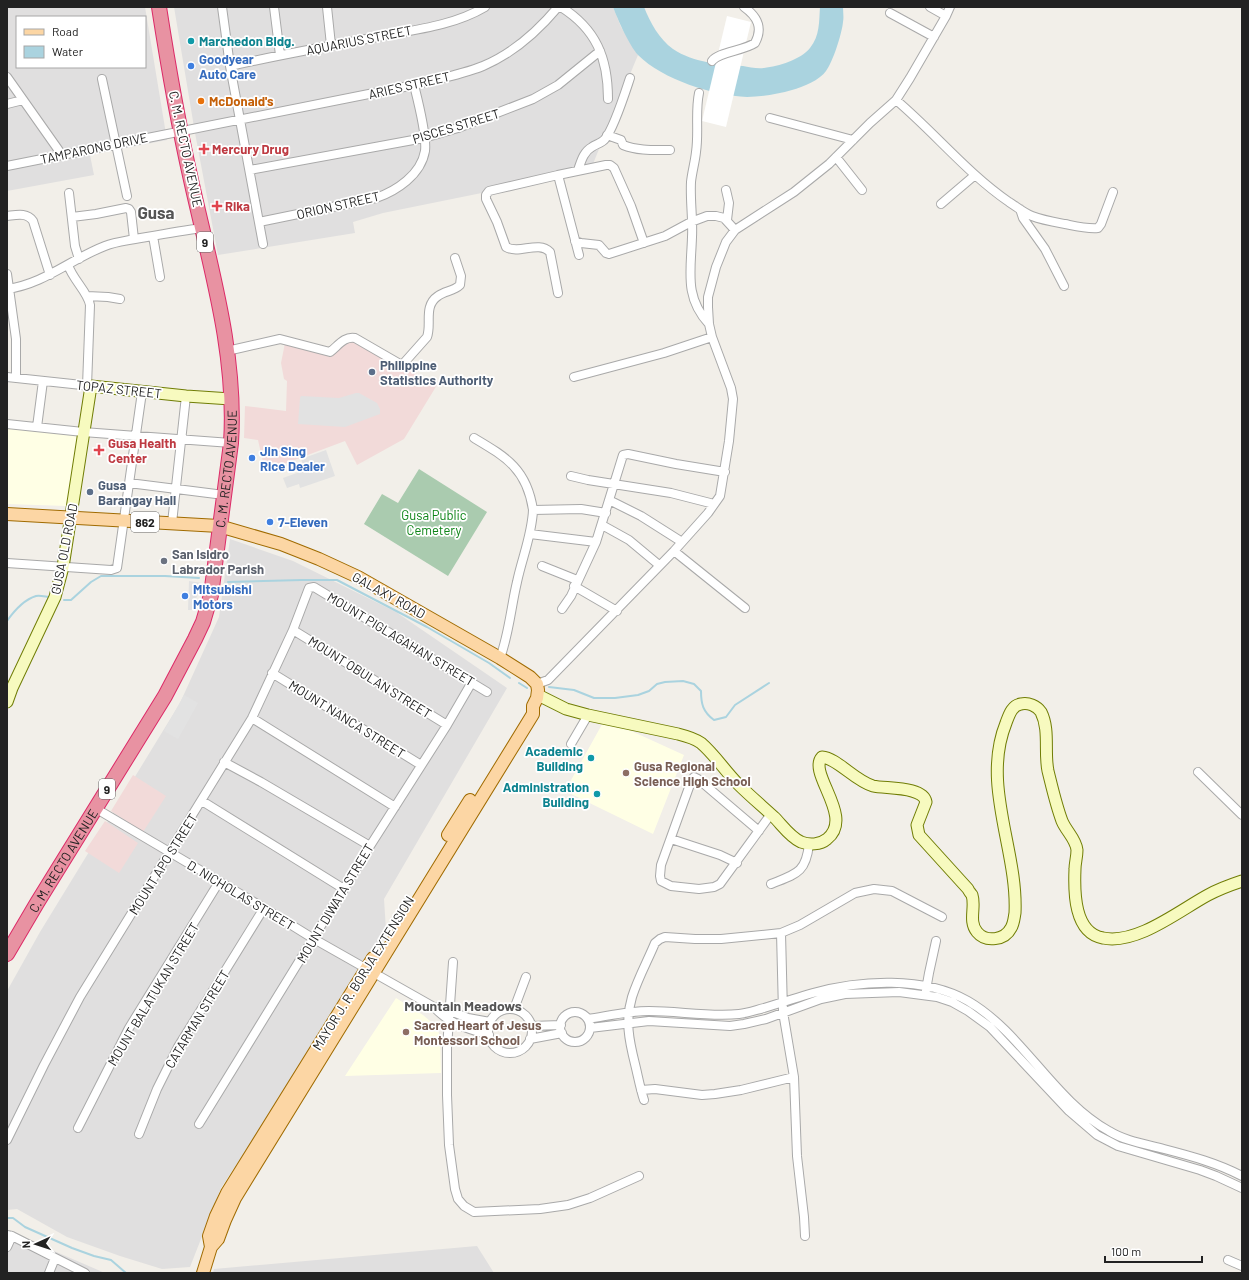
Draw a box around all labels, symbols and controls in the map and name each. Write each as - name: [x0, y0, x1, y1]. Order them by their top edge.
- legend: [16, 16, 146, 68]
- street label: AQUARIUS STREET: [305, 22, 413, 58]
- text: Road: [52, 24, 79, 38]
- place label: Marchedon Bldg.: [199, 33, 295, 49]
- marker: Marchedon Bldg.: [186, 36, 196, 46]
- text: Water: [52, 44, 84, 58]
- place label: Goodyear Auto Care: [199, 51, 256, 82]
- marker: Goodyear Auto Care: [186, 61, 196, 71]
- street label: ARIES STREET: [367, 68, 451, 102]
- street label: C. M. RECTO AVENUE: [166, 89, 206, 209]
- place label: McDonald's: [209, 93, 274, 109]
- marker: McDonald's: [196, 96, 206, 106]
- street label: PISCES STREET: [410, 105, 502, 147]
- street label: TAMPARONG DRIVE: [39, 129, 149, 167]
- place label: Mercury Drug: [212, 141, 289, 157]
- marker: Mercury Drug: [199, 144, 209, 154]
- street label: ORION STREET: [295, 188, 381, 222]
- place label: Rika: [225, 198, 250, 214]
- marker: Rika: [212, 201, 222, 211]
- district label: Gusa: [137, 202, 175, 222]
- road number: 9: [197, 232, 213, 252]
- place label: Philippine Statistics Authority: [380, 357, 494, 388]
- marker: Philippine Statistics Authority: [367, 367, 377, 377]
- street label: TOPAZ STREET: [75, 377, 163, 401]
- street label: C. M. RECTO AVENUE: [212, 410, 240, 529]
- place label: Gusa Health Center: [108, 435, 176, 466]
- place label: Jin Sing Rice Dealer: [260, 443, 325, 474]
- marker: Gusa Health Center: [93, 444, 105, 456]
- marker: Jin Sing Rice Dealer: [247, 453, 257, 463]
- place label: Gusa Barangay Hall: [98, 477, 176, 508]
- marker: Gusa Barangay Hall: [85, 487, 95, 497]
- street label: GUSA OLD ROAD: [47, 502, 81, 596]
- park label: Gusa Public Cemetery: [401, 507, 467, 538]
- road number: 862: [131, 512, 159, 532]
- place label: 7-Eleven: [278, 514, 328, 530]
- marker: 7-Eleven: [265, 517, 275, 527]
- place label: San Isidro Labrador Parish: [172, 546, 264, 577]
- marker: San Isidro Labrador Parish: [159, 556, 169, 566]
- street label: GALAXY ROAD: [350, 568, 428, 622]
- place label: Mitsubishi Motors: [193, 581, 252, 612]
- street label: MOUNT PIGLAGAHAN STREET: [325, 589, 477, 689]
- marker: Mitsubishi Motors: [180, 591, 190, 601]
- street label: MOUNT OBULAN STREET: [305, 633, 435, 721]
- street label: MOUNT NANCA STREET: [286, 677, 408, 761]
- place label: Academic Building: [525, 743, 583, 774]
- marker: Academic Building: [586, 753, 596, 763]
- place label: Gusa Regional Science High School: [634, 758, 751, 789]
- marker: Gusa Regional Science High School: [621, 768, 631, 778]
- road number: 9: [99, 779, 115, 799]
- place label: Administration Building: [503, 779, 589, 810]
- marker: Administration Building: [592, 789, 602, 799]
- street label: C. M. RECTO AVENUE: [25, 806, 101, 915]
- street label: MOUNT APO STREET: [125, 810, 201, 918]
- street label: MOUNT DIWATA STREET: [293, 841, 377, 965]
- street label: D. NICHOLAS STREET: [185, 857, 297, 933]
- street label: MAYOR J. R. BORJA EXTENSION: [309, 893, 417, 1053]
- street label: MOUNT BALATUKAN STREET: [104, 919, 202, 1069]
- street label: CATARMAN STREET: [161, 967, 233, 1071]
- district label: Mountain Meadows: [404, 997, 522, 1014]
- place label: Sacred Heart of Jesus Montessori School: [414, 1017, 542, 1048]
- marker: Sacred Heart of Jesus Montessori School: [401, 1027, 411, 1037]
- north arrow: [16, 1224, 56, 1264]
- scale bar: [1105, 1238, 1202, 1264]
- text: N: [19, 1241, 32, 1249]
- text: 100 m: [1111, 1244, 1141, 1258]

